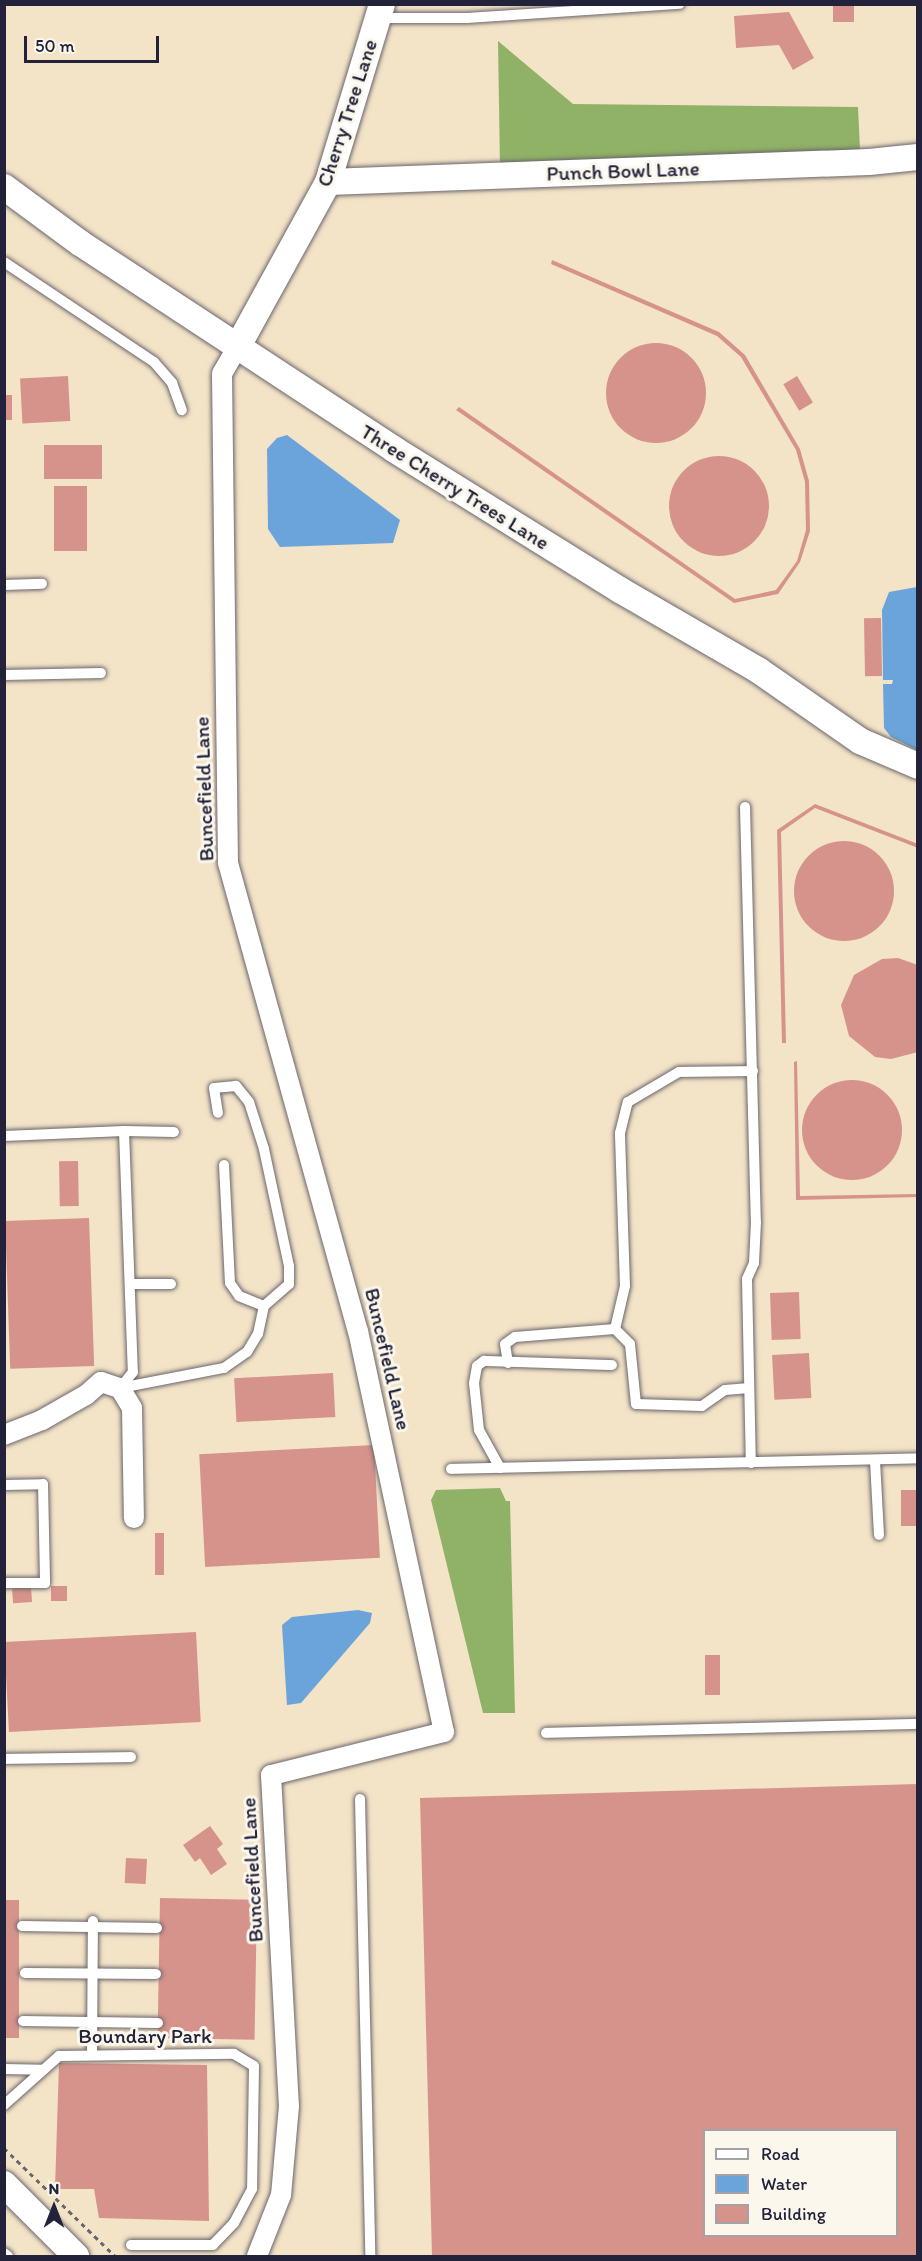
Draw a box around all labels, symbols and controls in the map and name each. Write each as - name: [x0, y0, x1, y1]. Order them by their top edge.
- scale bar: [27, 24, 162, 62]
- text: 50 m: [35, 35, 75, 57]
- street label: Cherry Tree Lane: [311, 37, 383, 189]
- street label: Punch Bowl Lane: [546, 156, 700, 186]
- street label: Three Cherry Trees Lane: [356, 419, 554, 555]
- street label: Buncefield Lane: [189, 716, 219, 862]
- street label: Buncefield Lane: [359, 1285, 417, 1433]
- street label: Buncefield Lane: [236, 1797, 268, 1943]
- street label: Boundary Park: [78, 2023, 212, 2049]
- legend: [703, 2129, 898, 2237]
- text: Road: [761, 2143, 800, 2165]
- text: Water: [761, 2173, 807, 2195]
- north arrow: [24, 2177, 84, 2237]
- text: N: [49, 2179, 59, 2198]
- text: Building: [761, 2203, 826, 2225]

